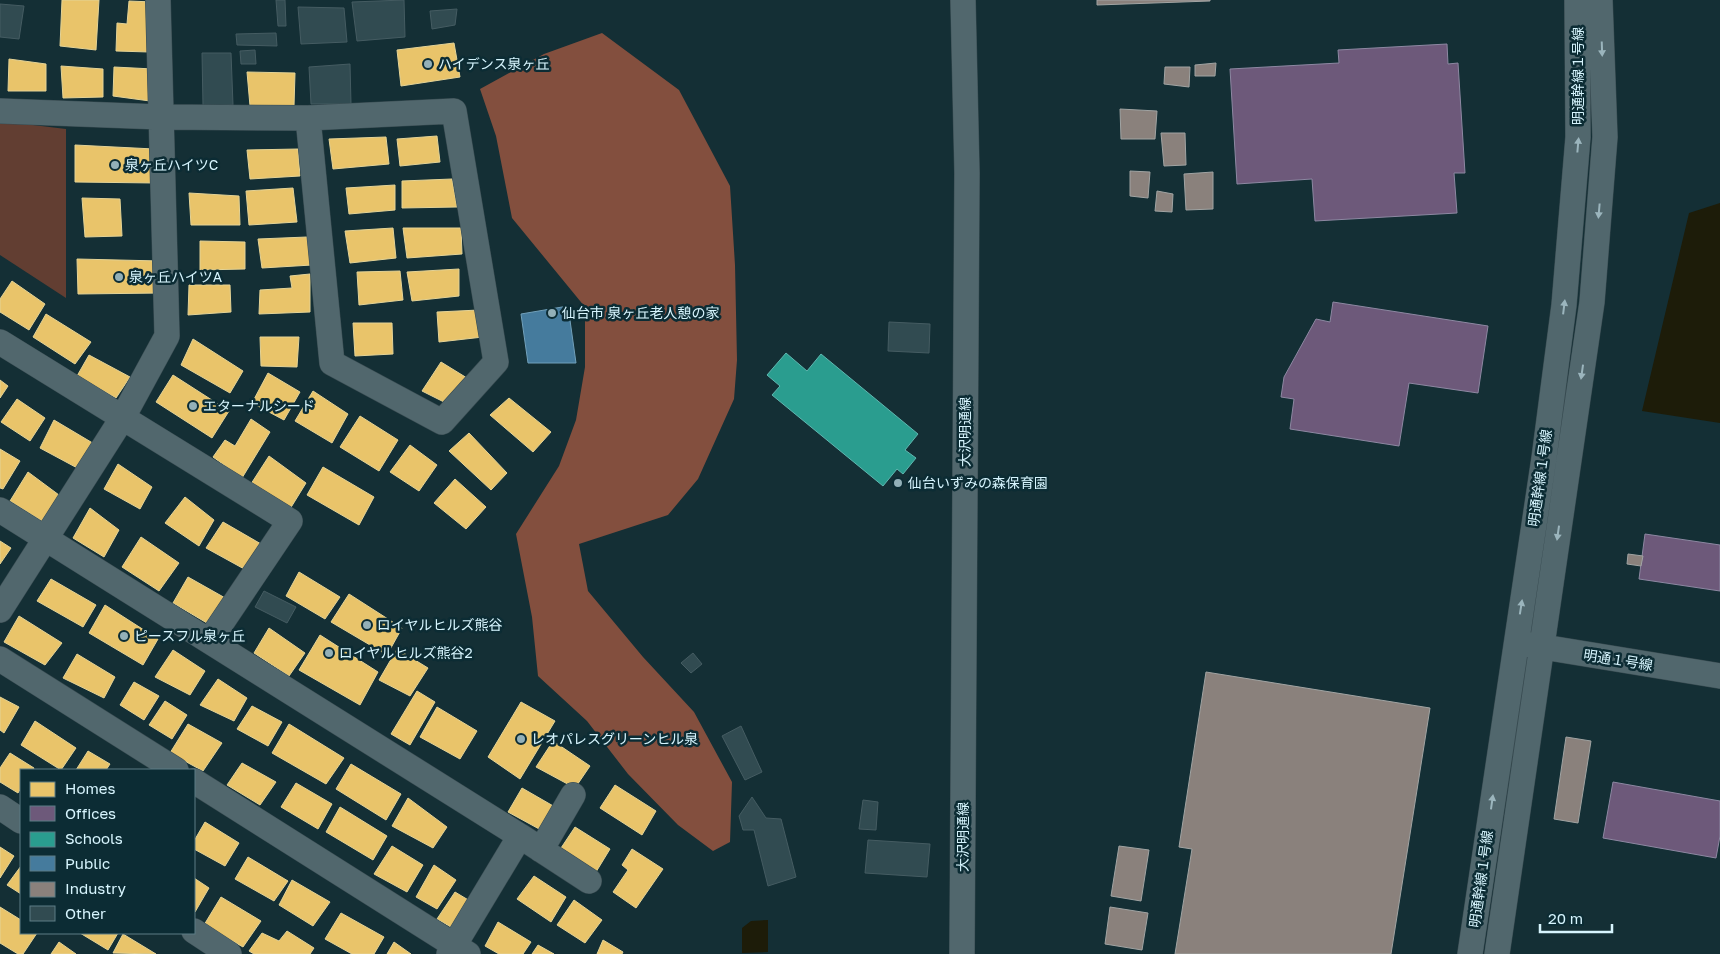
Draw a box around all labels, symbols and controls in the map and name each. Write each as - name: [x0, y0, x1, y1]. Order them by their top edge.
- street label: 明通幹線１号線: [1569, 27, 1586, 125]
- one-way arrow: [1598, 41, 1606, 57]
- place label: ハイデンス泉ヶ丘: [438, 55, 549, 72]
- marker: ハイデンス泉ヶ丘: [422, 58, 434, 70]
- one-way arrow: [1574, 137, 1582, 153]
- place label: 泉ヶ丘ハイツC: [125, 156, 218, 173]
- marker: 泉ヶ丘ハイツC: [109, 159, 121, 171]
- one-way arrow: [1595, 203, 1603, 219]
- place label: 泉ヶ丘ハイツA: [129, 268, 223, 285]
- marker: 泉ヶ丘ハイツA: [113, 271, 125, 283]
- one-way arrow: [1560, 299, 1568, 315]
- place label: 仙台市 泉ヶ丘老人憩の家: [562, 304, 720, 321]
- marker: 仙台市 泉ヶ丘老人憩の家: [546, 307, 558, 319]
- one-way arrow: [1577, 365, 1585, 381]
- place label: エターナルシード: [203, 397, 315, 414]
- street label: 大沢明通線: [956, 397, 973, 467]
- marker: エターナルシード: [187, 400, 199, 412]
- street label: 明通幹線１号線: [1524, 428, 1555, 528]
- place label: 仙台いずみの森保育園: [908, 474, 1048, 491]
- marker: 仙台いずみの森保育園: [892, 477, 904, 489]
- one-way arrow: [1554, 525, 1562, 541]
- one-way arrow: [1518, 598, 1526, 614]
- place label: ロイヤルヒルズ熊谷: [377, 616, 503, 633]
- marker: ロイヤルヒルズ熊谷: [361, 619, 373, 631]
- place label: ピースフル泉ヶ丘: [134, 627, 245, 644]
- marker: ピースフル泉ヶ丘: [118, 630, 130, 642]
- place label: ロイヤルヒルズ熊谷2: [339, 644, 473, 661]
- street label: 明通１号線: [1582, 646, 1654, 673]
- marker: ロイヤルヒルズ熊谷2: [323, 647, 335, 659]
- place label: レオパレスグリーンヒル泉: [531, 730, 698, 747]
- marker: レオパレスグリーンヒル泉: [515, 733, 527, 745]
- legend: [20, 769, 195, 934]
- text: Homes: [65, 779, 115, 797]
- one-way arrow: [1489, 794, 1497, 810]
- street label: 大沢明通線: [954, 802, 971, 872]
- text: Offices: [65, 804, 116, 822]
- text: Schools: [65, 829, 123, 847]
- street label: 明通幹線１号線: [1465, 829, 1496, 929]
- text: Public: [65, 854, 110, 872]
- text: Industry: [65, 879, 126, 897]
- scale bar: [1540, 902, 1612, 934]
- text: Other: [65, 904, 106, 922]
- text: 20 m: [1548, 909, 1583, 927]

